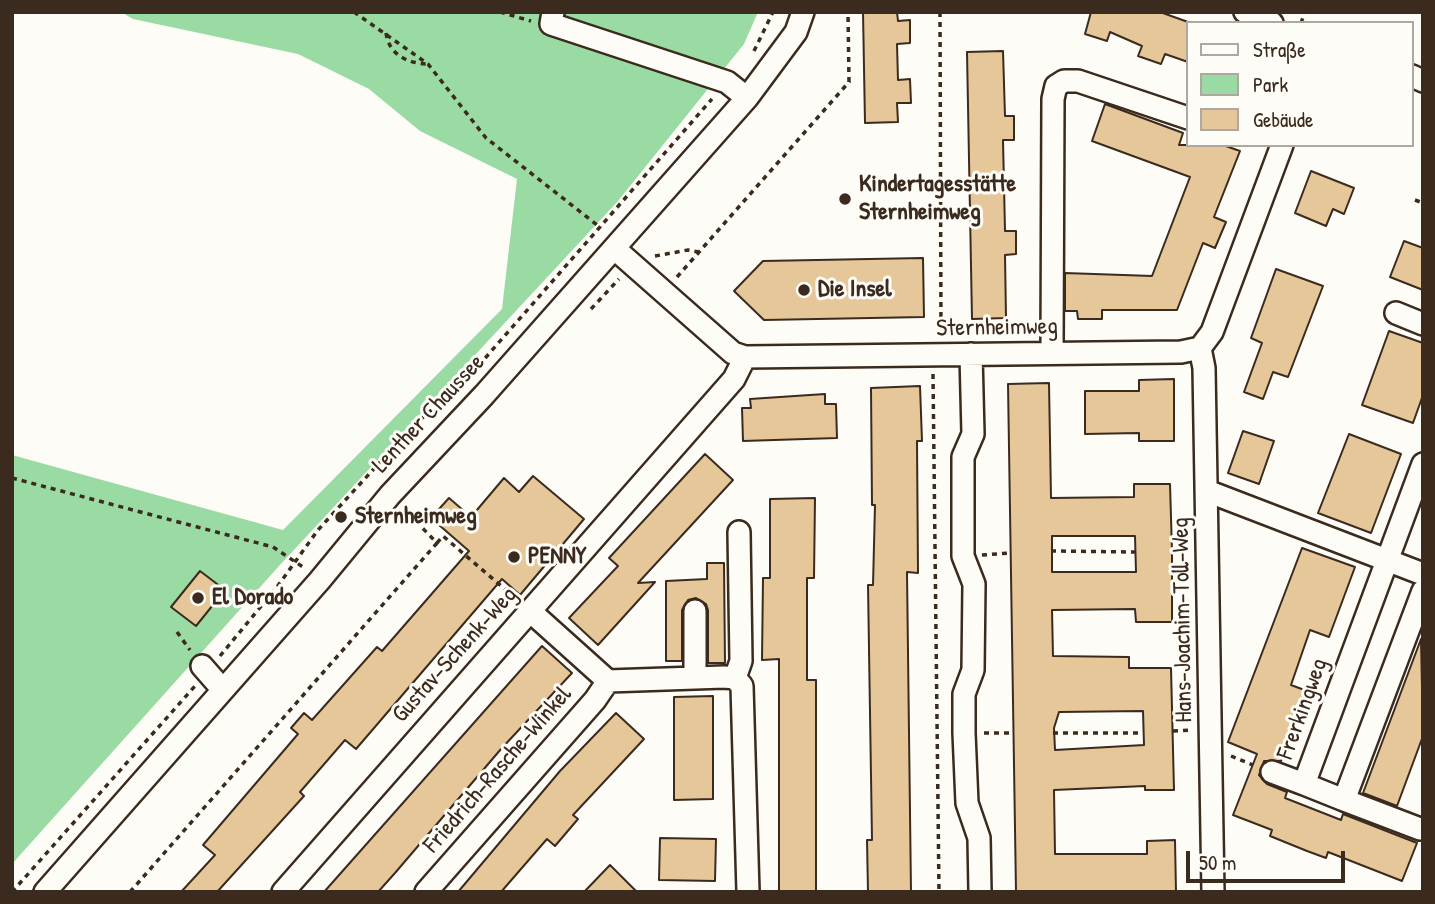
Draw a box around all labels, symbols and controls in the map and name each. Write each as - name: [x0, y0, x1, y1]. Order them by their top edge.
- legend: [1186, 21, 1414, 147]
- text: Straße: [1253, 35, 1306, 64]
- text: Park: [1253, 70, 1288, 99]
- text: Gebäude: [1253, 105, 1313, 134]
- place label: Kindertagesstätte Sternheimweg: [859, 171, 1016, 227]
- marker: Kindertagesstätte Sternheimweg: [837, 191, 853, 207]
- place label: Die Insel: [818, 276, 892, 304]
- marker: Die Insel: [796, 282, 812, 298]
- street label: Sternheimweg: [936, 313, 1058, 343]
- street label: Lenther Chaussee: [367, 349, 491, 479]
- place label: Sternheimweg: [355, 503, 477, 531]
- marker: Sternheimweg: [333, 509, 349, 525]
- street label: Hans-Joachim-Toll-Weg: [1167, 517, 1199, 723]
- place label: PENNY: [528, 543, 586, 571]
- marker: PENNY: [506, 549, 522, 565]
- street label: Gustav-Schenk-Weg: [386, 581, 524, 729]
- place label: El Dorado: [212, 584, 293, 612]
- marker: El Dorado: [190, 590, 206, 606]
- street label: Frerkingweg: [1271, 655, 1335, 763]
- street label: Friedrich-Rasche-Winkel: [418, 681, 578, 859]
- scale bar: [1190, 838, 1349, 882]
- text: 50 m: [1199, 848, 1236, 877]

